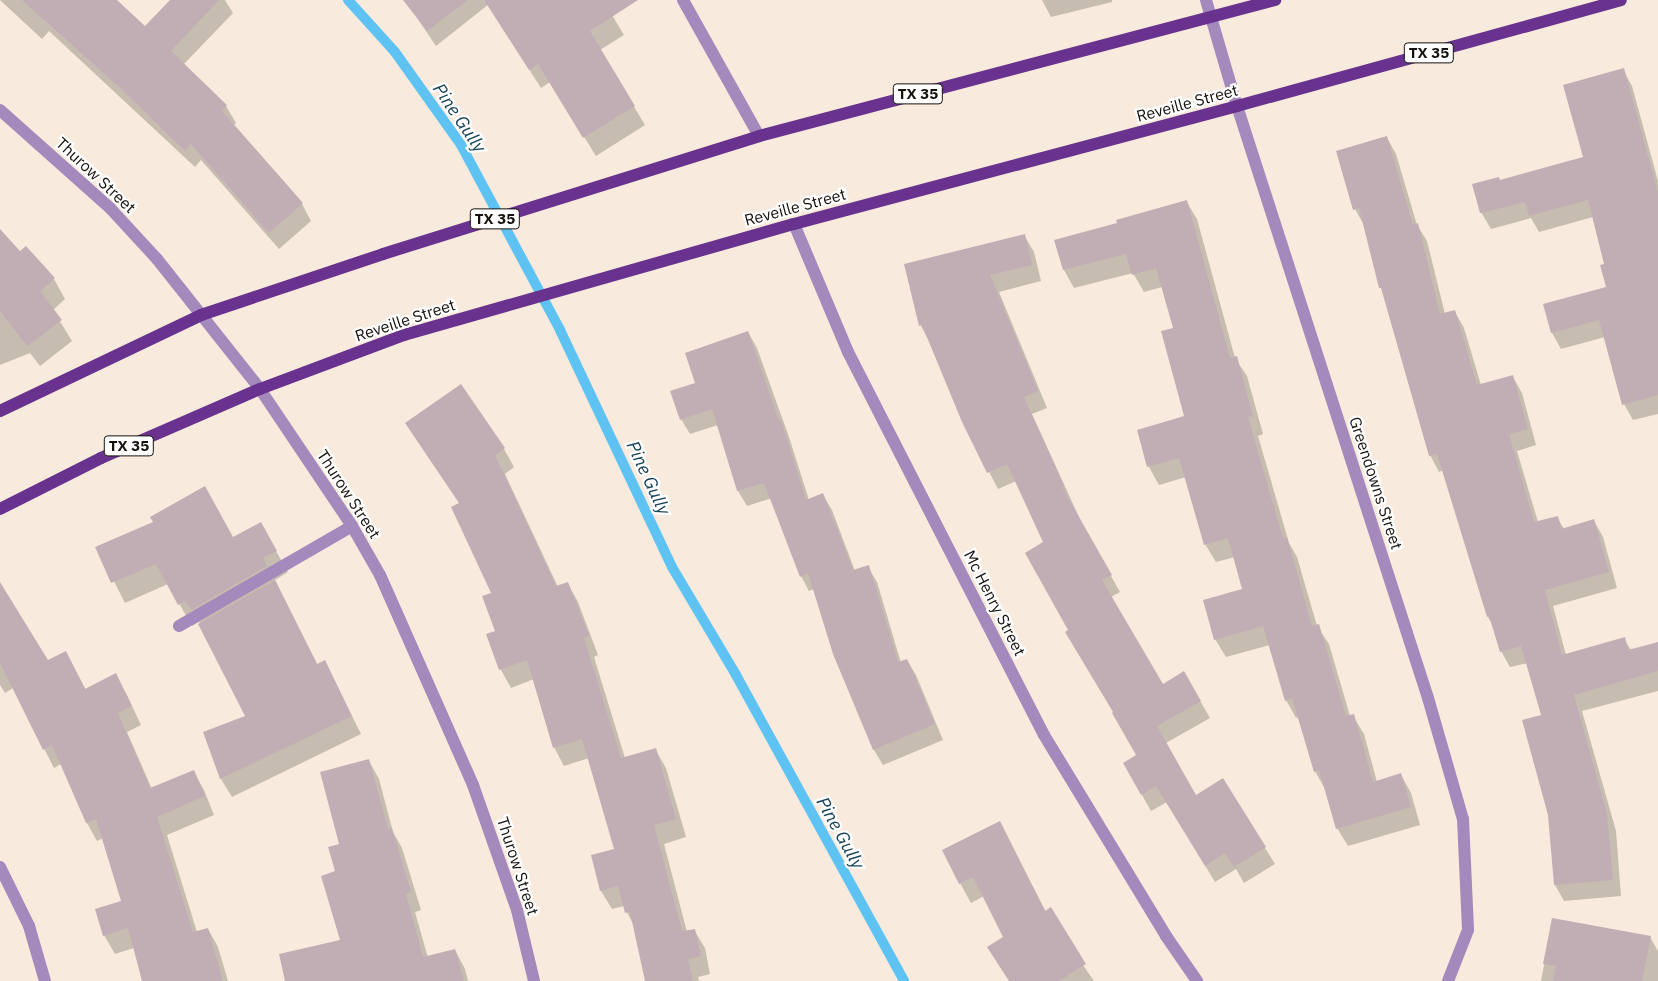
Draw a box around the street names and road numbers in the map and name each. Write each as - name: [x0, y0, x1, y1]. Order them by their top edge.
- road number: TX 35: [1403, 40, 1455, 66]
- street label: Reveille Street: [1134, 80, 1240, 126]
- road number: TX 35: [892, 82, 944, 106]
- street label: Thurow Street: [52, 133, 140, 217]
- street label: Reveille Street: [742, 184, 848, 230]
- road number: TX 35: [469, 206, 521, 232]
- street label: Reveille Street: [352, 295, 458, 345]
- street label: Greendowns Street: [1345, 414, 1407, 552]
- road number: TX 35: [103, 434, 155, 458]
- street label: Thurow Street: [313, 446, 385, 542]
- street label: Mc Henry Street: [960, 547, 1030, 659]
- street label: Thurow Street: [493, 815, 543, 917]

